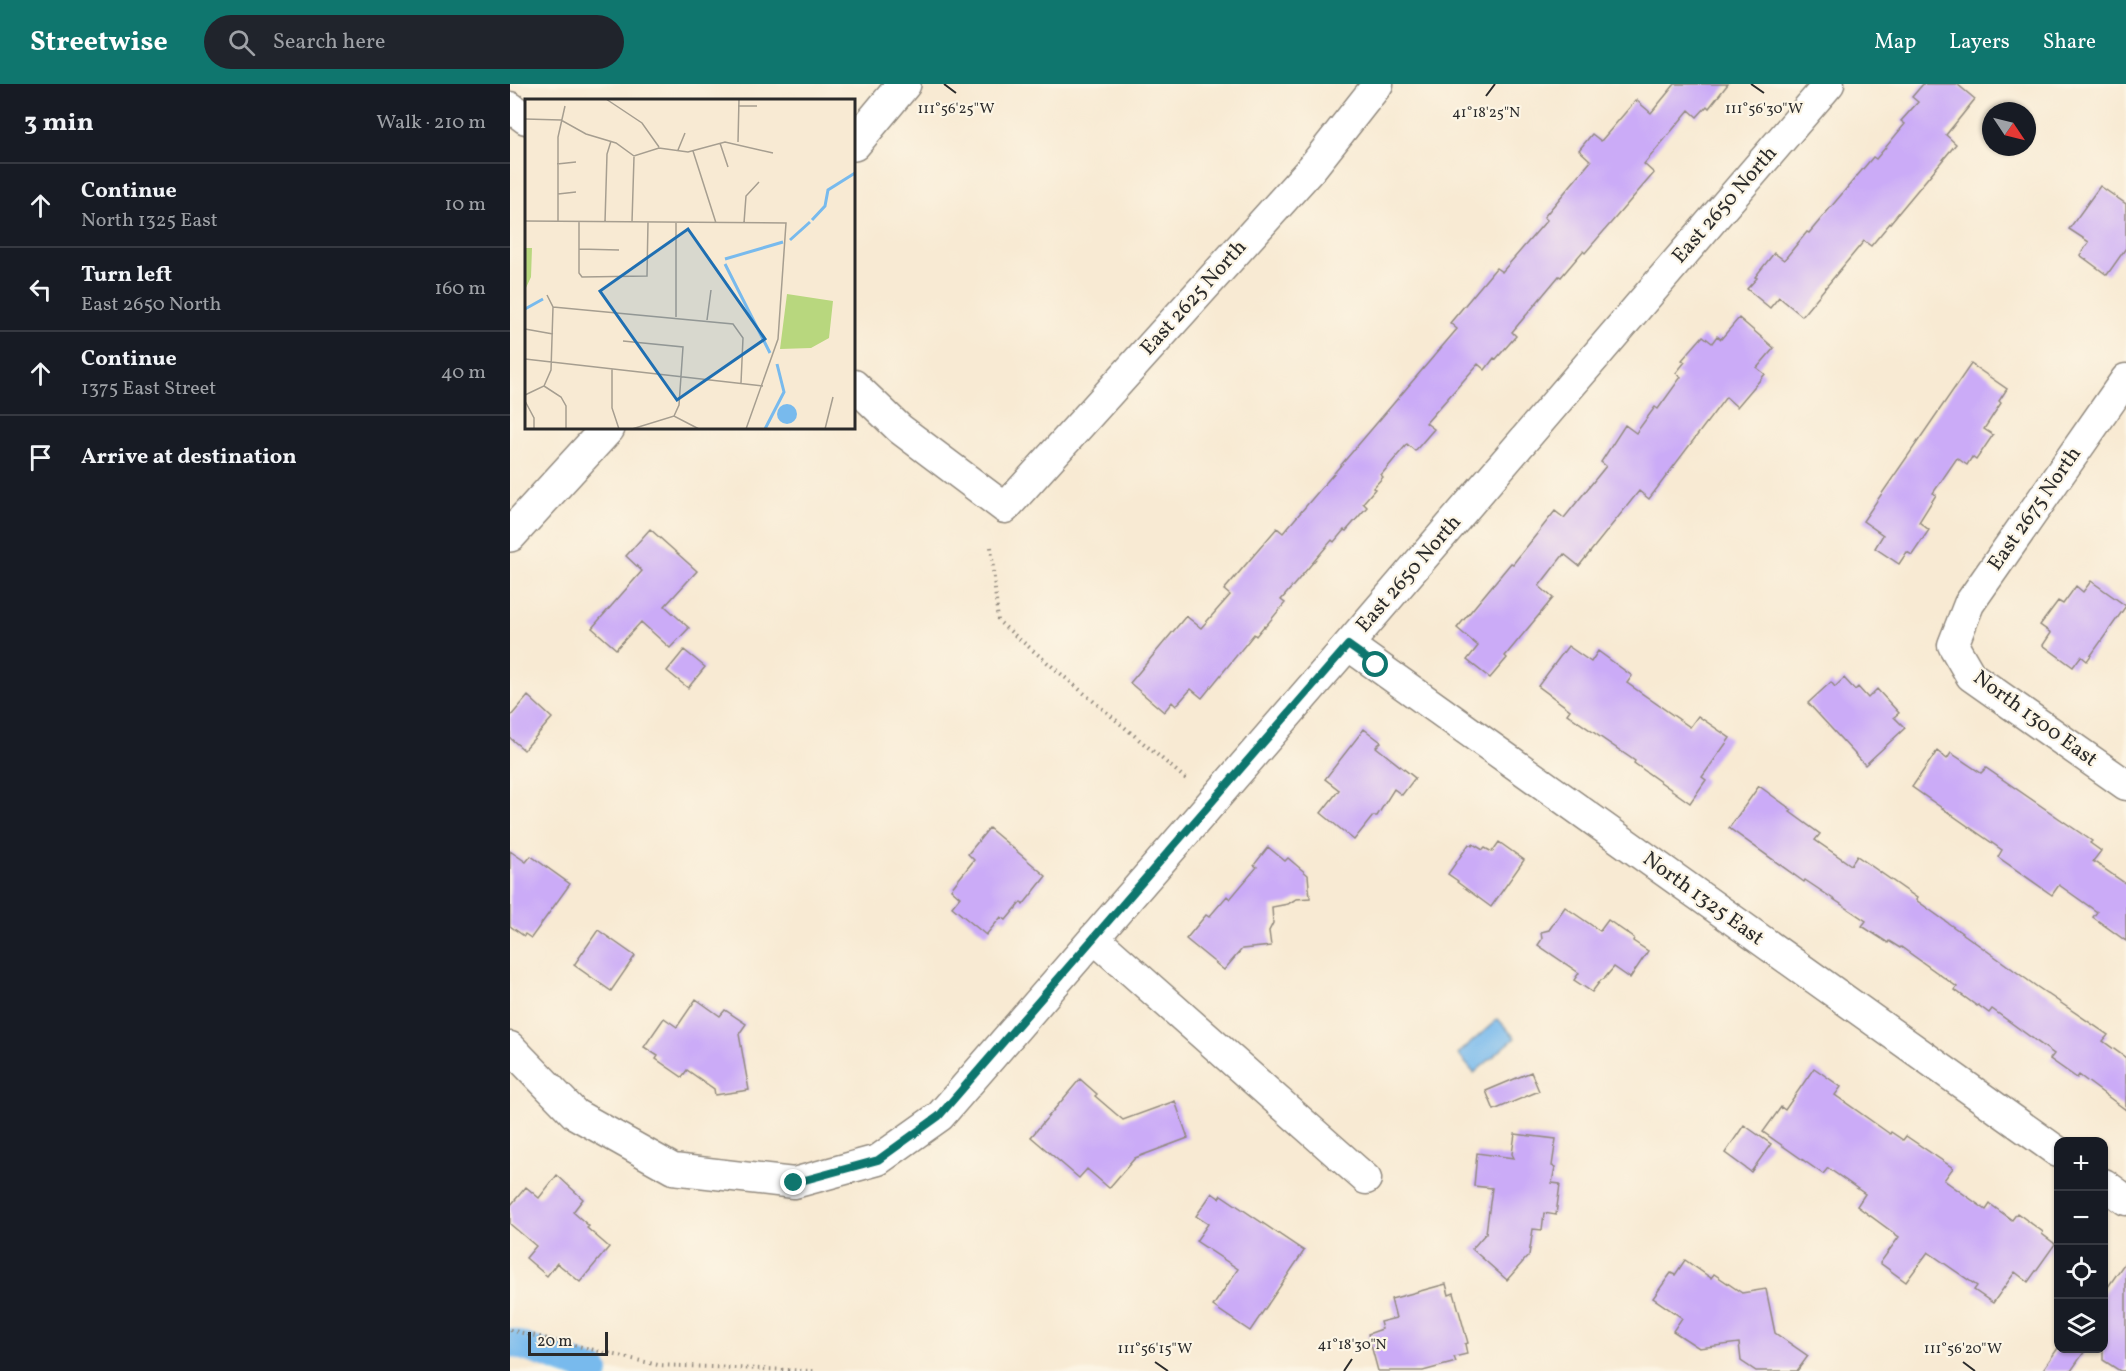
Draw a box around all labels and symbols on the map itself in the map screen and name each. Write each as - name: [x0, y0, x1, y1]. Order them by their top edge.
- inset map: [525, 99, 855, 429]
- text: 111°56'25"W: [918, 99, 994, 120]
- text: 111°56'30"W: [1725, 99, 1803, 120]
- north arrow: [1982, 102, 2036, 156]
- text: 41°18'25"N: [1452, 103, 1520, 124]
- street label: East 2650 North: [1666, 140, 1784, 270]
- street label: East 2625 North: [1134, 234, 1254, 362]
- street label: East 2675 North: [1981, 441, 2089, 577]
- street label: East 2650 North: [1350, 509, 1468, 639]
- route start: [1362, 651, 1388, 677]
- street label: North 1300 East: [1967, 664, 2103, 774]
- street label: North 1325 East: [1636, 845, 1770, 953]
- route end: [780, 1169, 806, 1195]
- scale bar: [528, 1329, 608, 1356]
- text: 41°18'30"N: [1317, 1335, 1387, 1356]
- text: 111°56'15"W: [1118, 1339, 1192, 1360]
- text: 111°56'20"W: [1924, 1339, 2002, 1360]

